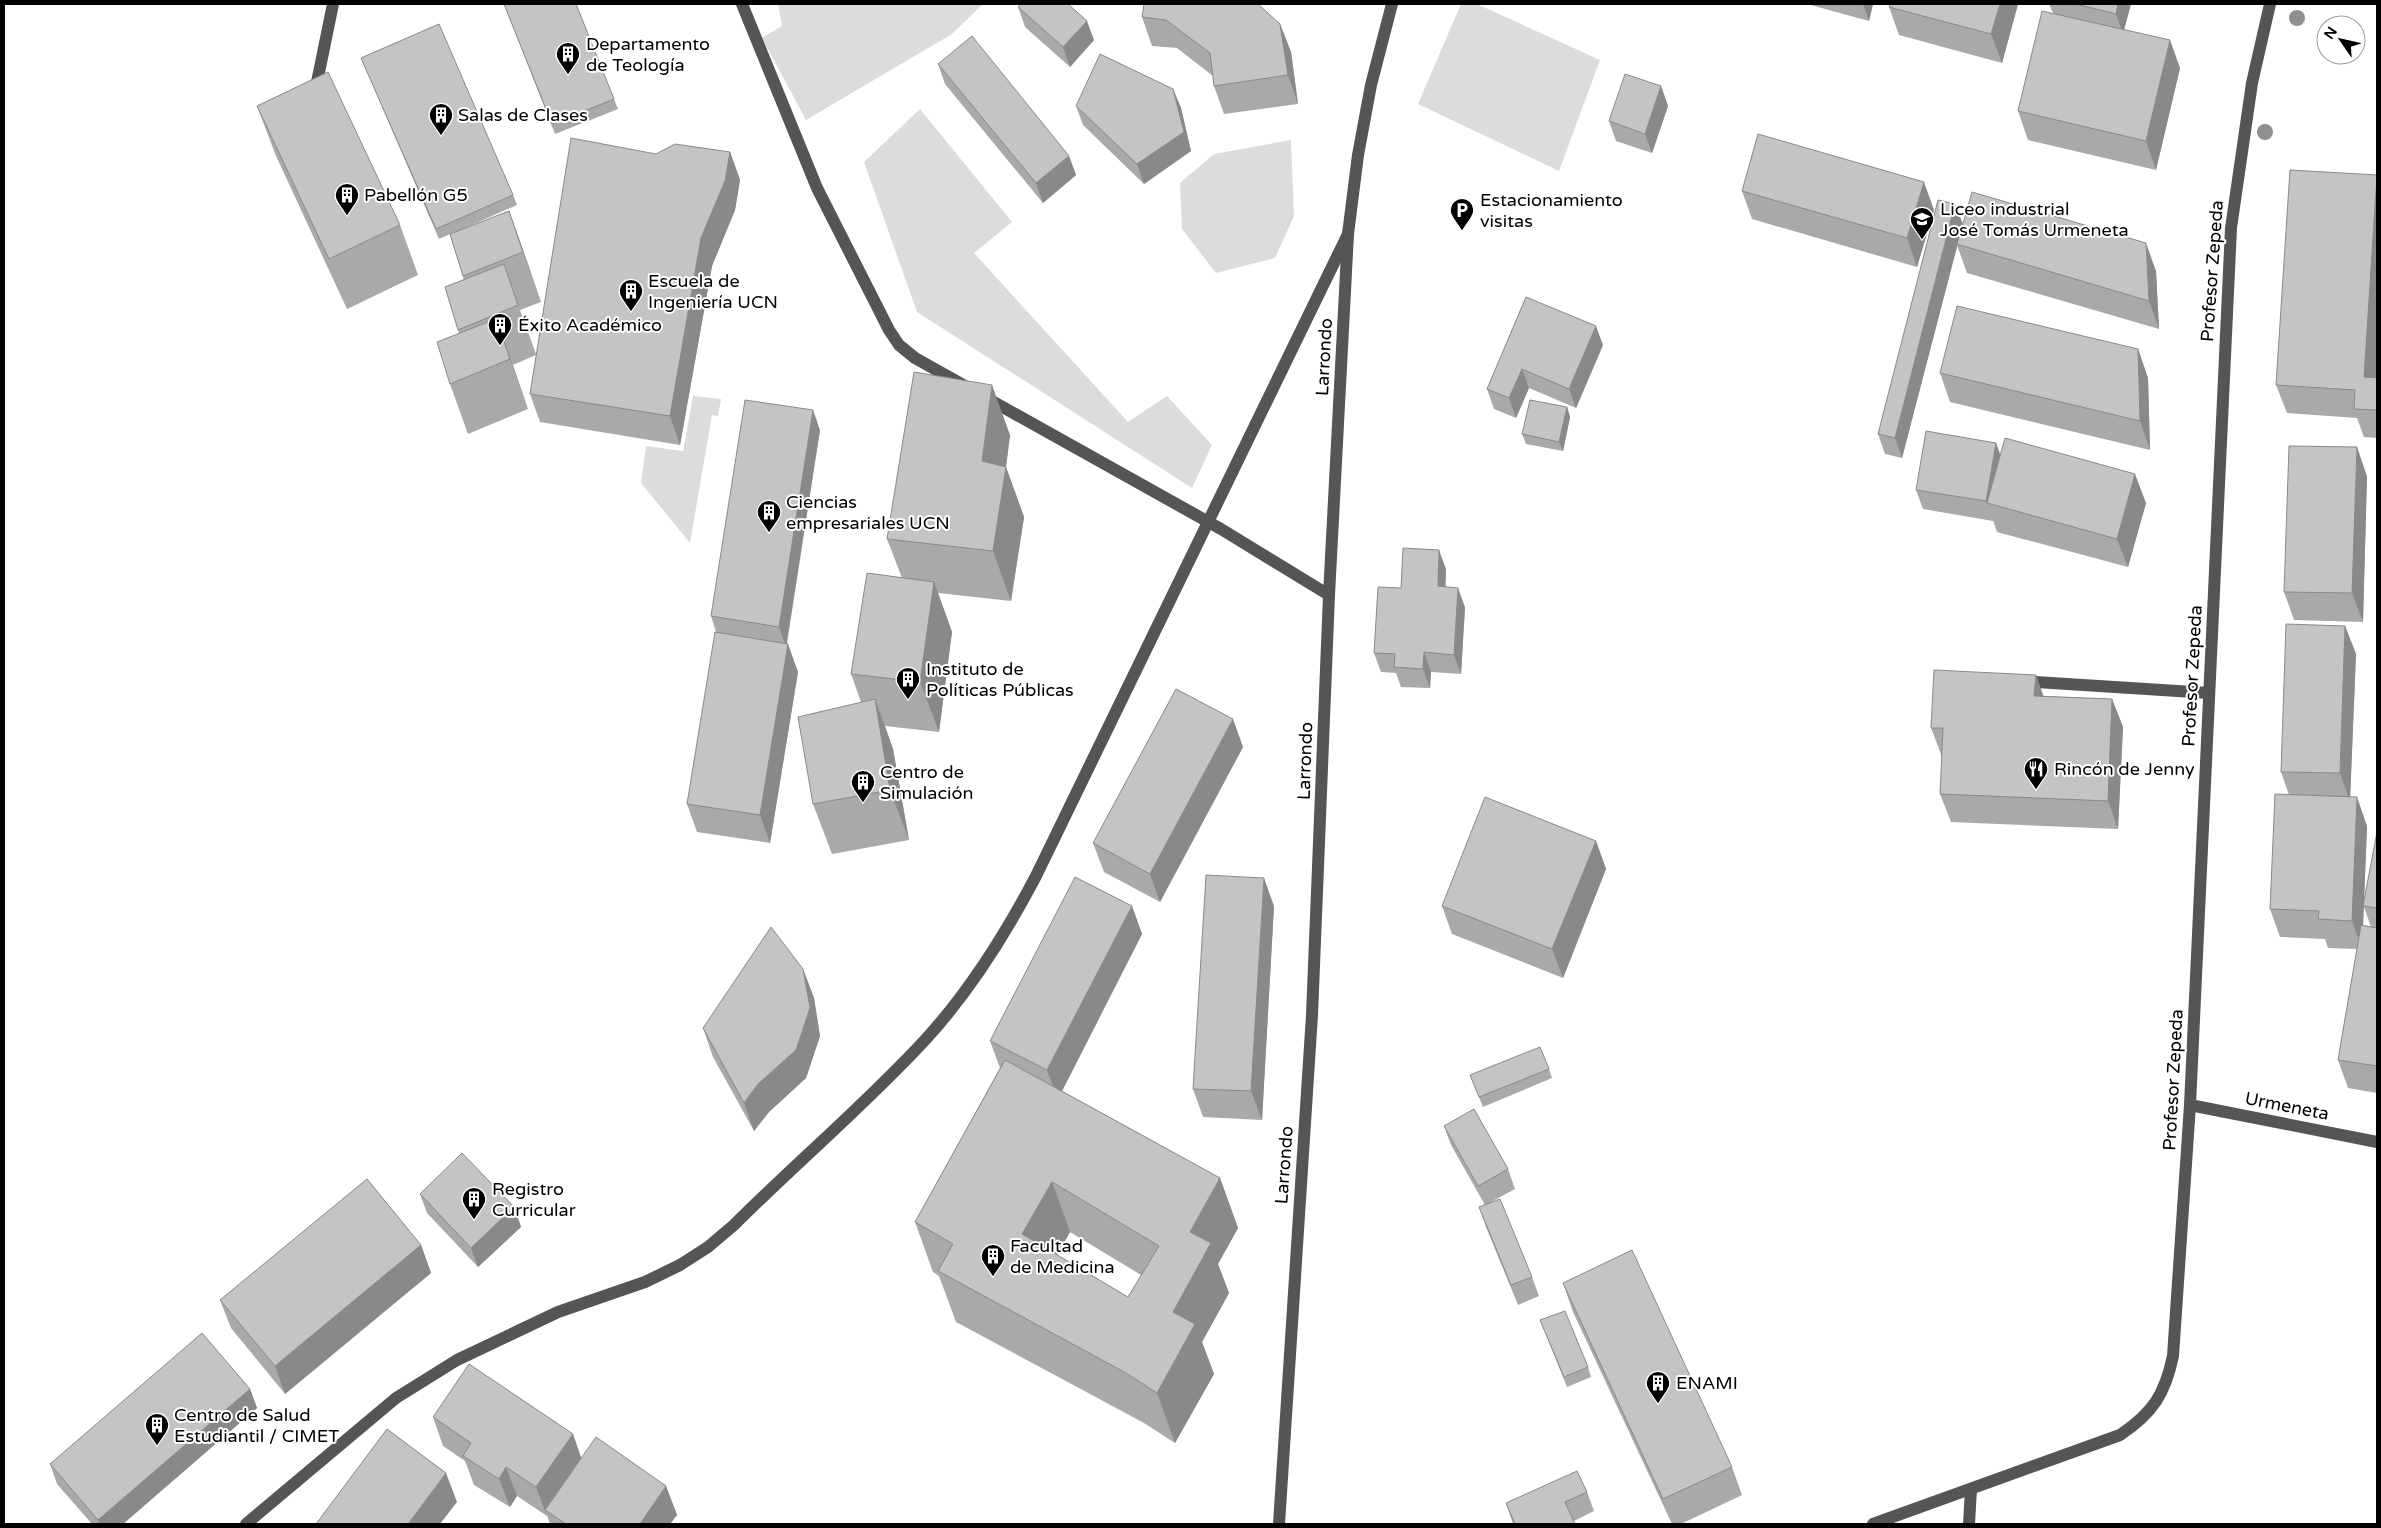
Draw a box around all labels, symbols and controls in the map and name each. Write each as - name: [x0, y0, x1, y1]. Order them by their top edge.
- north arrow: [2316, 15, 2366, 65]
- text: N: [2320, 24, 2341, 42]
- place label: Departamento de Teología: [586, 33, 710, 76]
- building icon: Departamento de Teología: [555, 41, 581, 75]
- building icon: Salas de Clases: [428, 102, 454, 136]
- place label: Salas de Clases: [458, 104, 588, 126]
- building icon: Pabellón G5: [334, 182, 360, 216]
- place label: Pabellón G5: [364, 184, 468, 206]
- place label: Estacionamiento visitas: [1480, 189, 1623, 232]
- parking icon: Estacionamiento visitas: [1449, 197, 1475, 231]
- place label: Liceo industrial José Tomás Urmeneta: [1940, 198, 2129, 241]
- street label: Profesor Zepeda: [2196, 199, 2228, 343]
- school or university icon: Liceo industrial José Tomás Urmeneta: [1909, 206, 1935, 240]
- place label: Escuela de Ingeniería UCN: [648, 270, 778, 313]
- building icon: Escuela de Ingeniería UCN: [618, 278, 644, 312]
- building icon: Éxito Académico: [487, 312, 513, 346]
- place label: Éxito Académico: [518, 314, 662, 336]
- street label: Larrondo: [1311, 317, 1337, 397]
- place label: Ciencias empresariales UCN: [786, 491, 950, 534]
- building icon: Ciencias empresariales UCN: [756, 499, 782, 533]
- street label: Profesor Zepeda: [2177, 605, 2207, 747]
- place label: Instituto de Políticas Públicas: [926, 658, 1074, 701]
- building icon: Instituto de Políticas Públicas: [895, 666, 921, 700]
- street label: Larrondo: [1293, 721, 1317, 800]
- restaurant icon: Rincón de Jenny: [2023, 756, 2049, 790]
- place label: Rincón de Jenny: [2054, 758, 2195, 780]
- place label: Centro de Simulación: [880, 761, 973, 804]
- building icon: Centro de Simulación: [850, 769, 876, 803]
- street label: Profesor Zepeda: [2158, 1009, 2188, 1151]
- street label: Urmeneta: [2243, 1087, 2331, 1125]
- street label: Larrondo: [1270, 1125, 1298, 1205]
- place label: Registro Curricular: [492, 1178, 576, 1221]
- building icon: Registro Curricular: [461, 1186, 487, 1220]
- place label: Facultad de Medicina: [1010, 1235, 1115, 1278]
- building icon: Facultad de Medicina: [980, 1243, 1006, 1277]
- building icon: ENAMI: [1645, 1370, 1671, 1404]
- place label: ENAMI: [1676, 1372, 1738, 1394]
- place label: Centro de Salud Estudiantil / CIMET: [174, 1404, 339, 1447]
- building icon: Centro de Salud Estudiantil / CIMET: [144, 1412, 170, 1446]

